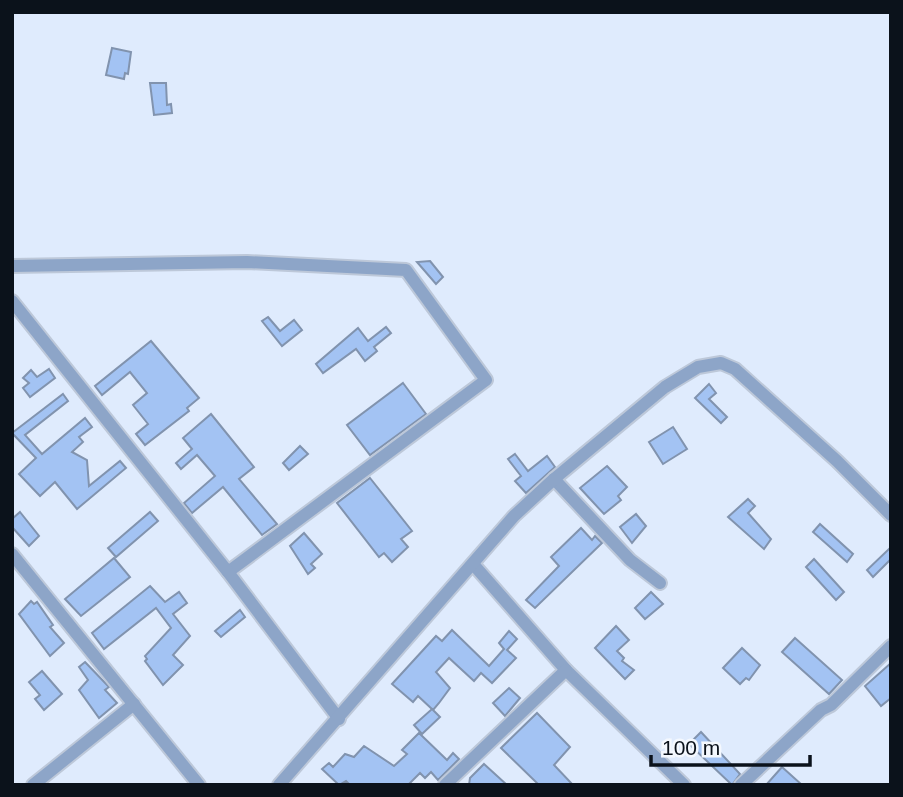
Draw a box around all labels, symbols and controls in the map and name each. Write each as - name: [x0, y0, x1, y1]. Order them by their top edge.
- scale bar: [651, 724, 810, 768]
- text: 100 m: [662, 736, 720, 759]

